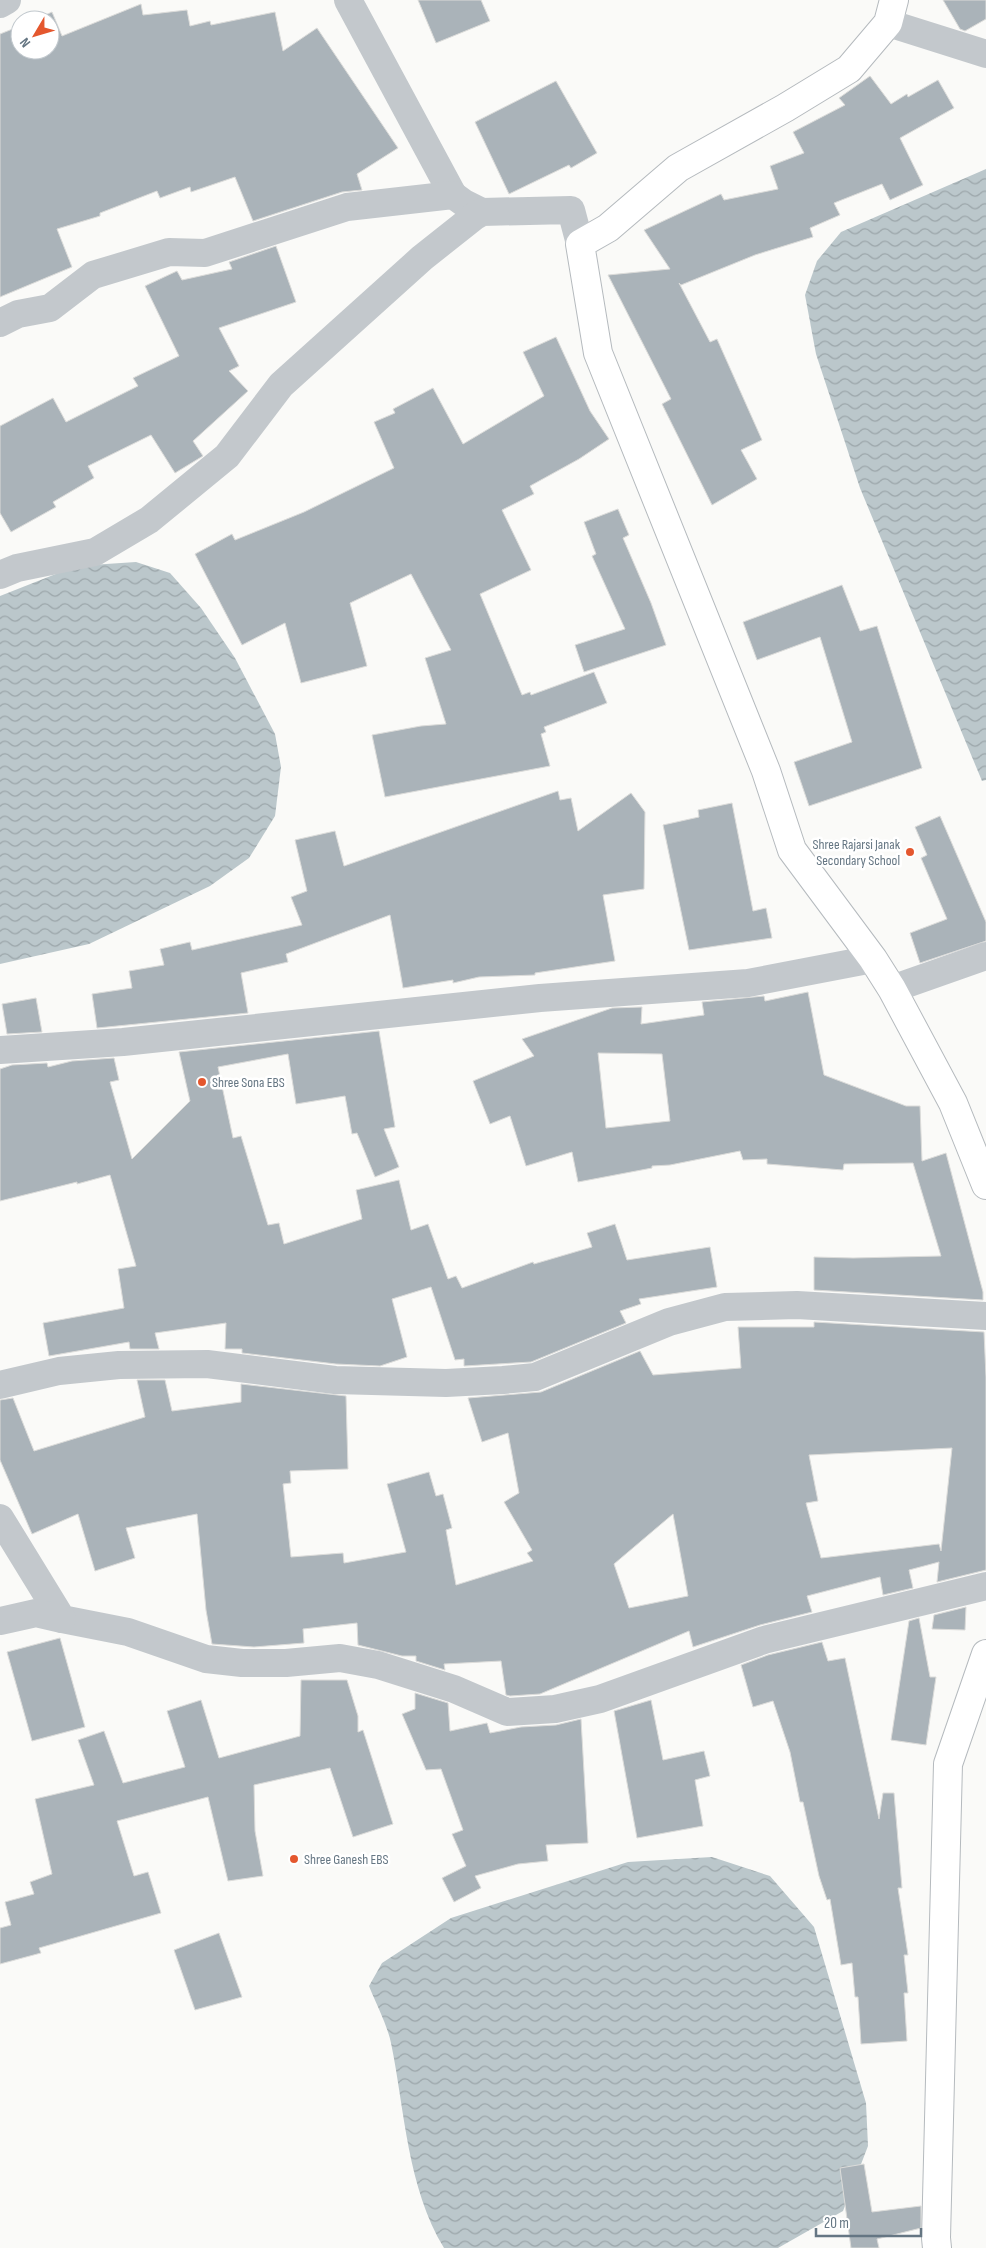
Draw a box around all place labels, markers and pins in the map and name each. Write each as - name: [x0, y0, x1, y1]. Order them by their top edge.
- place label: Shree Rajarsi Janak Secondary School: [813, 836, 901, 869]
- marker: Shree Rajarsi Janak Secondary School: [904, 846, 916, 858]
- place label: Shree Sona EBS: [212, 1074, 285, 1091]
- marker: Shree Sona EBS: [196, 1076, 208, 1088]
- place label: Shree Ganesh EBS: [304, 1851, 388, 1868]
- marker: Shree Ganesh EBS: [288, 1853, 300, 1865]

